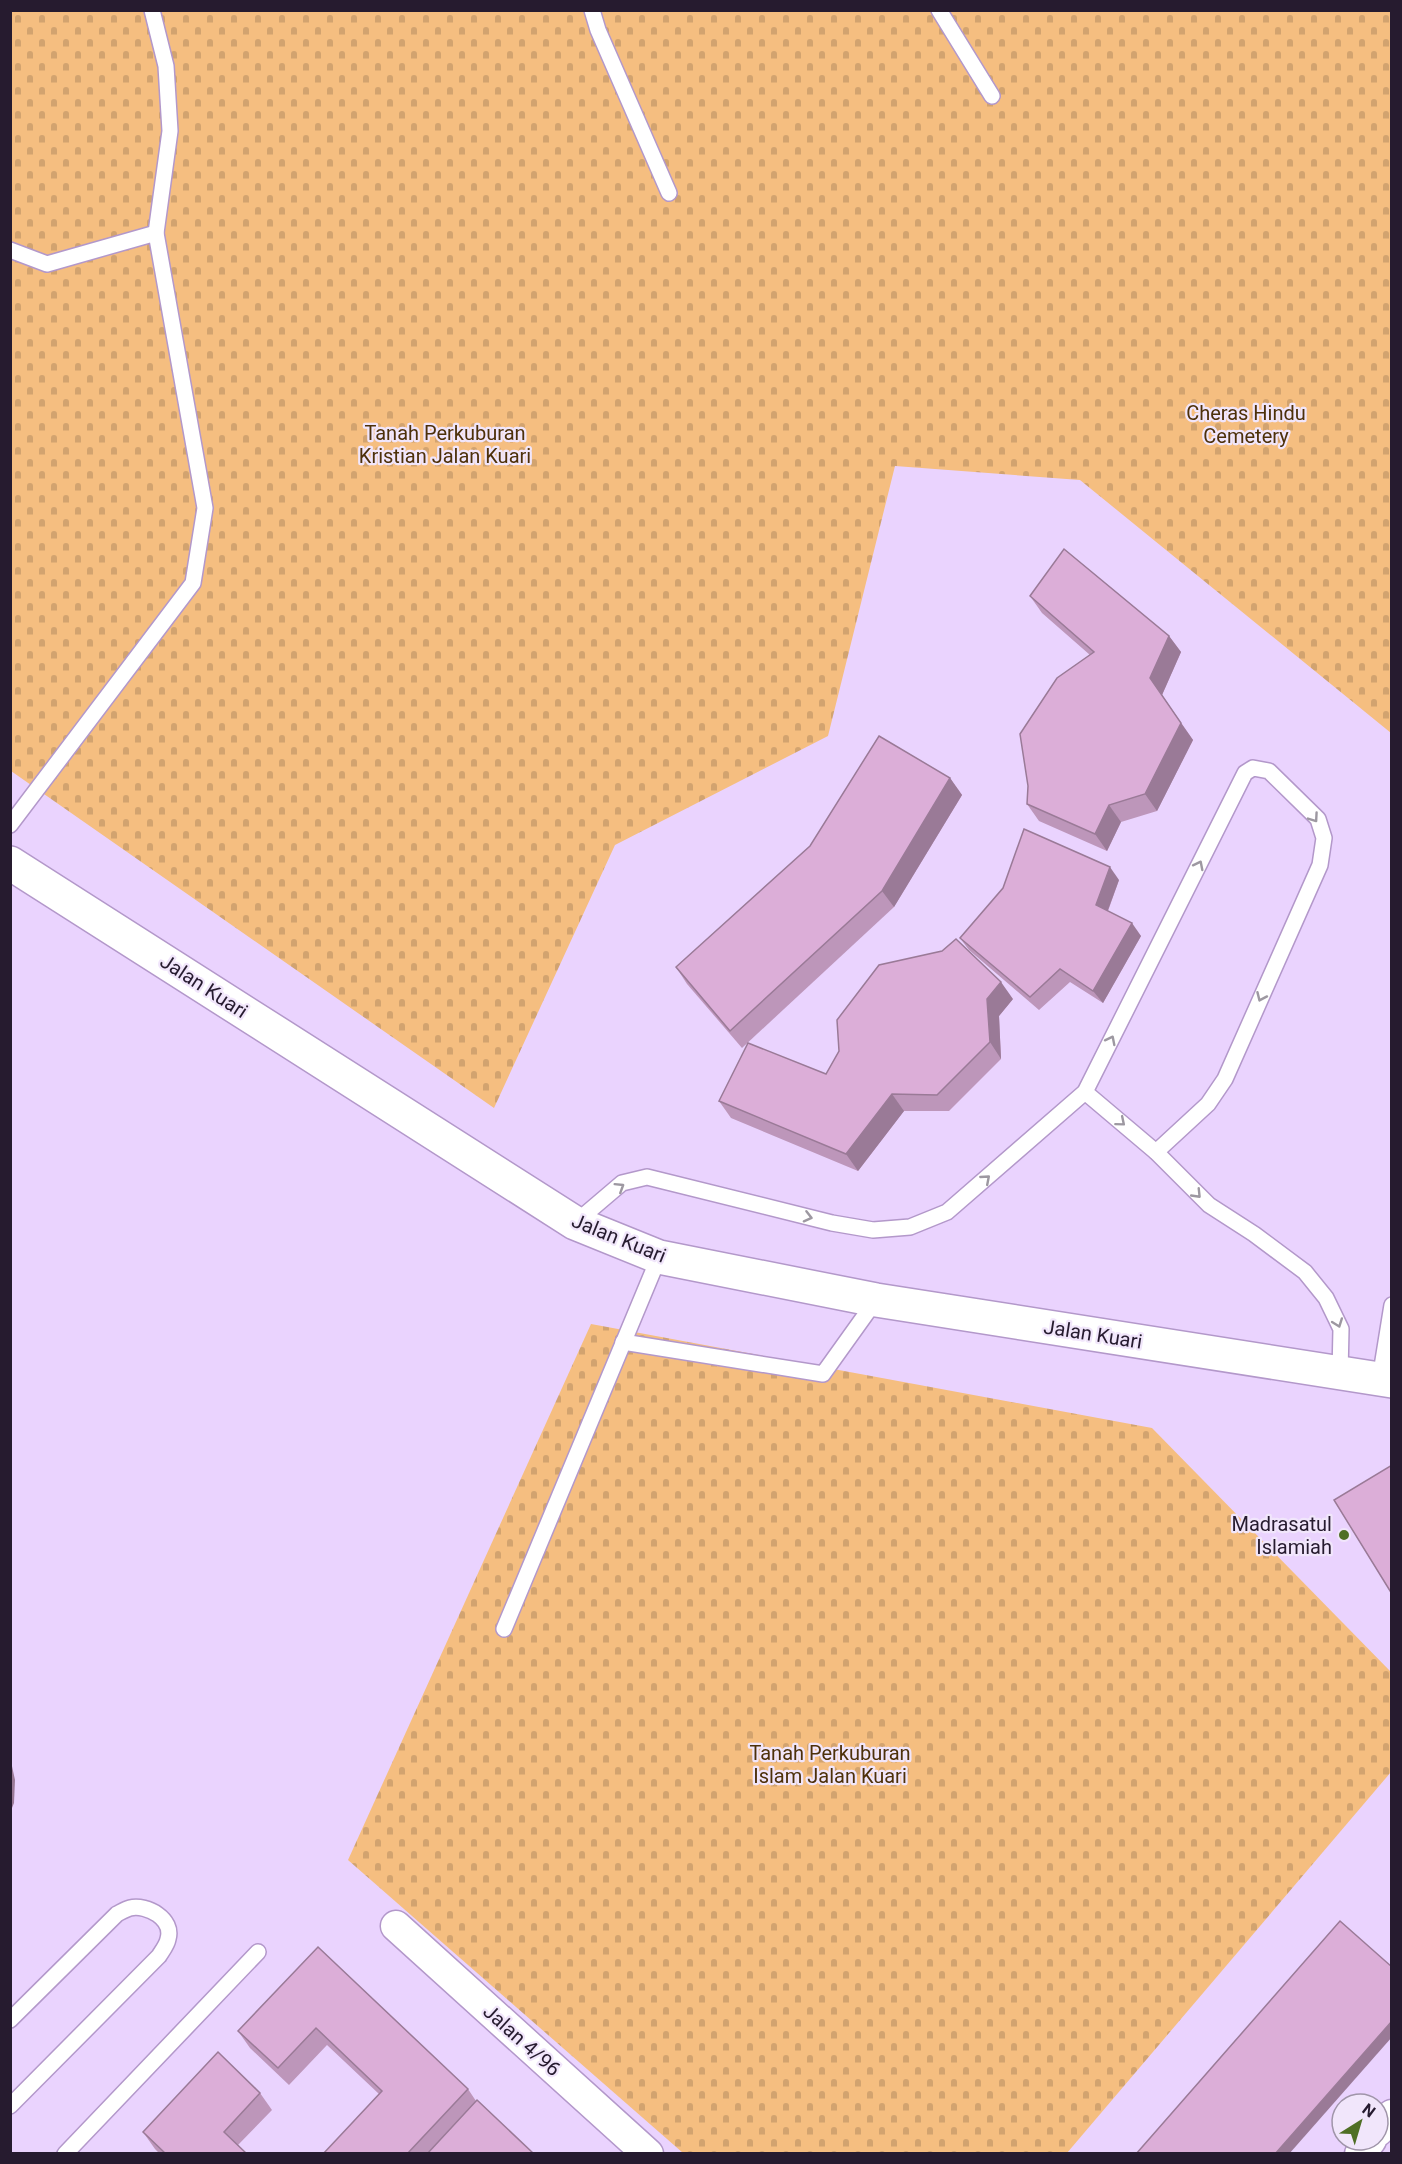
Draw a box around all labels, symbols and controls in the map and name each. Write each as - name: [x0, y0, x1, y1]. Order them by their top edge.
- park label: Cheras Hindu Cemetery: [1186, 401, 1306, 448]
- park label: Tanah Perkuburan Kristian Jalan Kuari: [359, 421, 531, 468]
- one-way arrow: [1307, 811, 1318, 822]
- one-way arrow: [1191, 861, 1203, 872]
- street label: Jalan Kuari: [156, 949, 252, 1023]
- one-way arrow: [1256, 991, 1268, 1002]
- one-way arrow: [1104, 1035, 1116, 1046]
- one-way arrow: [1114, 1115, 1125, 1126]
- one-way arrow: [979, 1175, 990, 1186]
- one-way arrow: [614, 1183, 625, 1194]
- one-way arrow: [1190, 1186, 1201, 1197]
- street label: Jalan Kuari: [568, 1208, 670, 1268]
- one-way arrow: [803, 1210, 813, 1223]
- street label: Jalan Kuari: [1042, 1314, 1144, 1354]
- one-way arrow: [1330, 1318, 1343, 1328]
- place label: Madrasatul Islamiah: [1231, 1512, 1332, 1559]
- marker: Madrasatul Islamiah: [1337, 1528, 1351, 1542]
- park label: Tanah Perkuburan Islam Jalan Kuari: [749, 1741, 911, 1788]
- street label: Jalan 4/96: [478, 1999, 566, 2081]
- north arrow: [1330, 2092, 1390, 2152]
- text: N: [1358, 2099, 1379, 2121]

